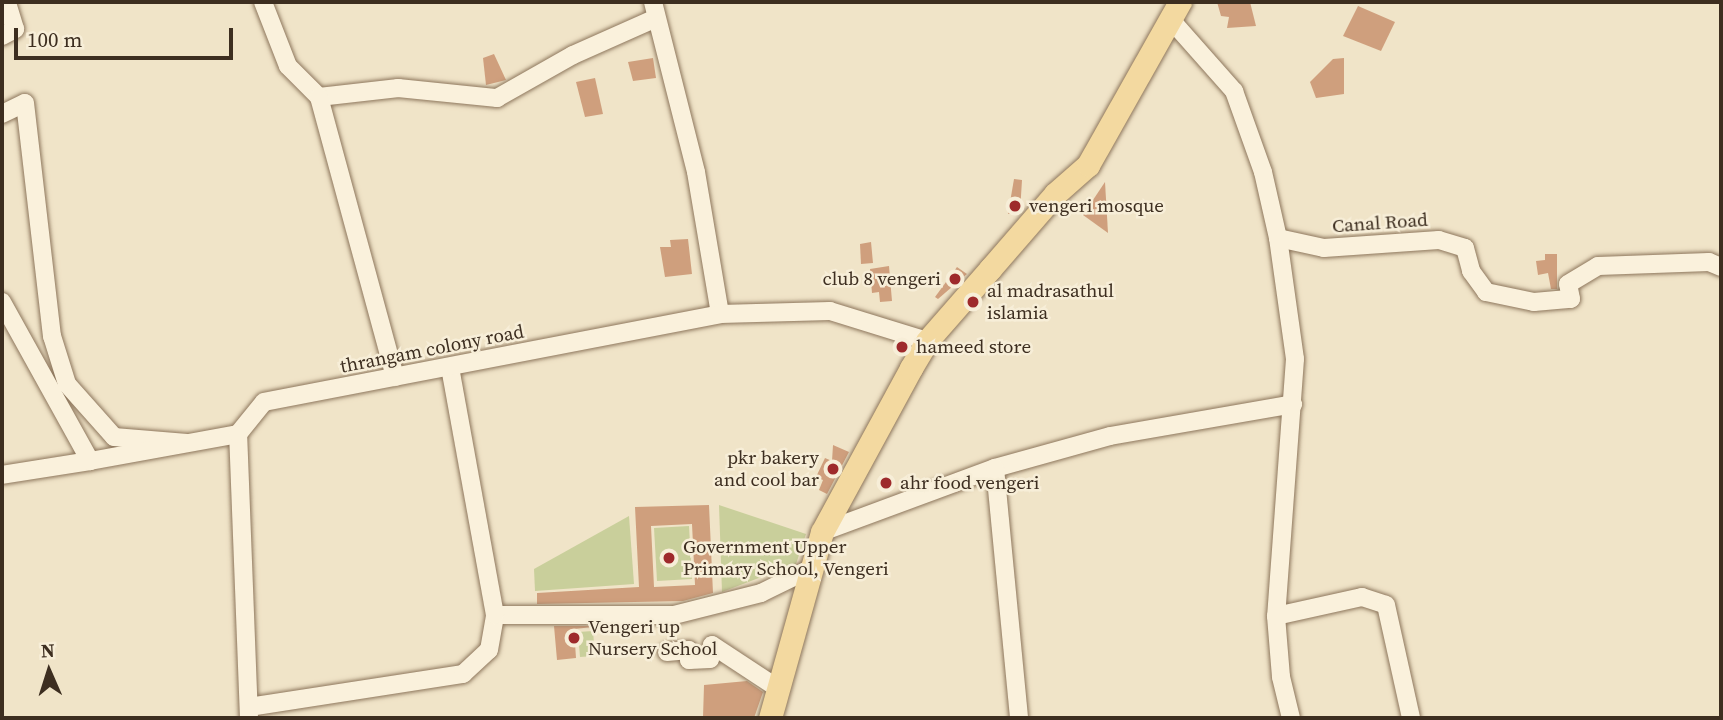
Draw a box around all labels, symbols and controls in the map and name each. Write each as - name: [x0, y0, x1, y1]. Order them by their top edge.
- scale bar: [18, 14, 236, 58]
- text: 100 m: [27, 25, 82, 54]
- place label: vengeri mosque: [1029, 195, 1164, 217]
- marker: vengeri mosque: [1007, 198, 1023, 214]
- street label: Canal Road: [1331, 208, 1429, 238]
- place label: club 8 vengeri: [823, 268, 941, 290]
- marker: club 8 vengeri: [947, 271, 963, 287]
- place label: al madrasathul islamia: [987, 280, 1114, 324]
- marker: al madrasathul islamia: [965, 294, 981, 310]
- street label: thrangam colony road: [338, 320, 526, 378]
- place label: hameed store: [916, 336, 1031, 358]
- marker: hameed store: [894, 339, 910, 355]
- place label: pkr bakery and cool bar: [714, 447, 819, 491]
- marker: pkr bakery and cool bar: [825, 461, 841, 477]
- place label: ahr food vengeri: [900, 472, 1040, 494]
- marker: ahr food vengeri: [878, 475, 894, 491]
- place label: Government Upper Primary School, Vengeri: [683, 536, 889, 580]
- marker: Government Upper Primary School, Vengeri: [661, 550, 677, 566]
- place label: Vengeri up Nursery School: [588, 616, 717, 660]
- marker: Vengeri up Nursery School: [566, 630, 582, 646]
- north arrow: [14, 636, 84, 706]
- text: N: [40, 637, 55, 663]

